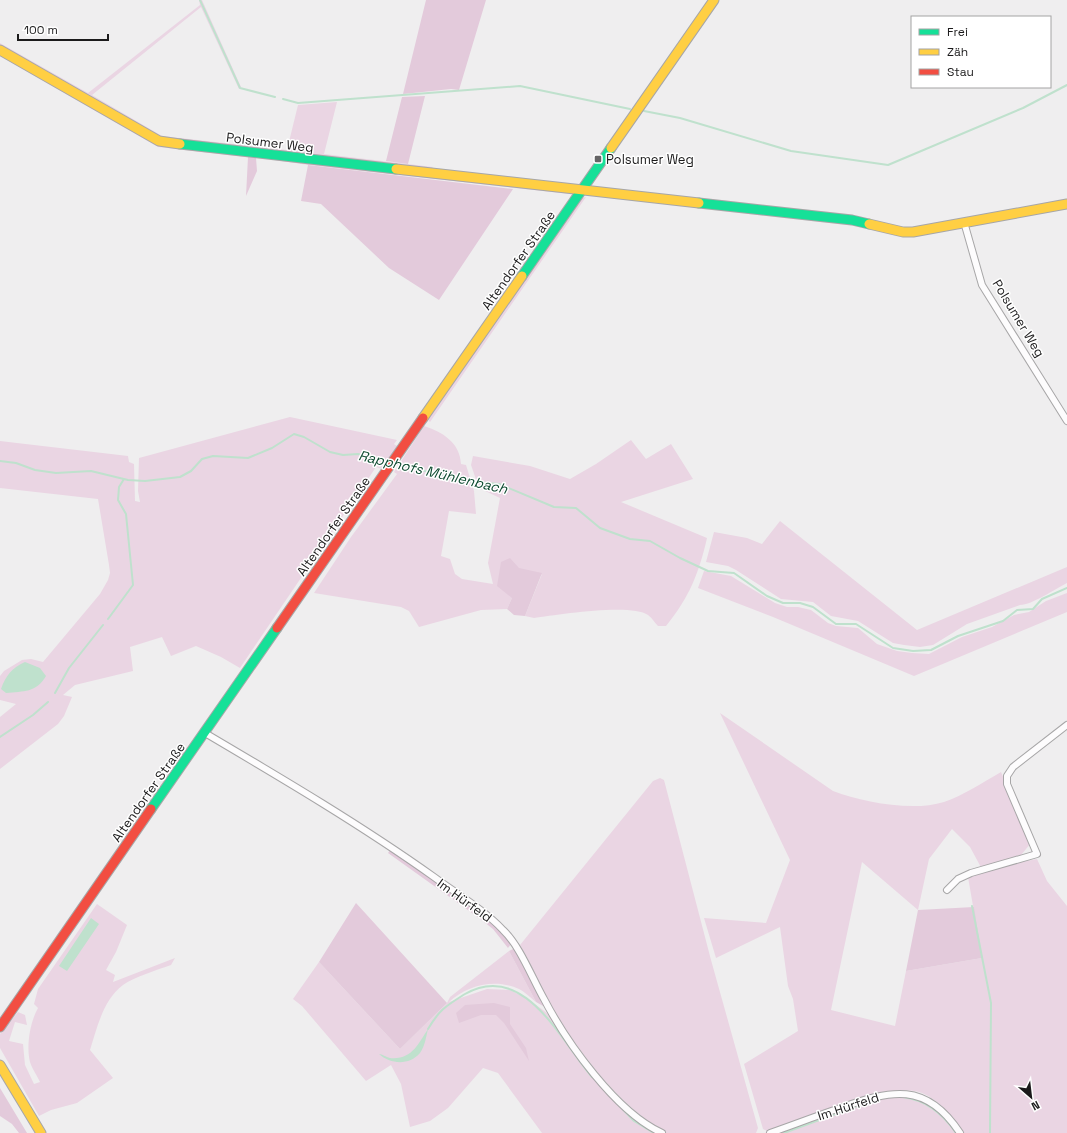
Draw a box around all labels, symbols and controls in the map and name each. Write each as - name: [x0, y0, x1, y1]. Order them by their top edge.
- scale bar: [18, 16, 108, 42]
- legend: [911, 16, 1051, 88]
- text: 100 m: [24, 22, 58, 38]
- text: Frei: [947, 24, 968, 40]
- text: Zäh: [947, 44, 968, 60]
- text: Stau: [947, 64, 974, 80]
- street label: Polsumer Weg: [225, 129, 315, 156]
- place label: Polsumer Weg: [606, 151, 694, 168]
- marker: Polsumer Weg: [593, 154, 603, 164]
- street label: Altendorfer Straße: [478, 207, 559, 313]
- street label: Polsumer Weg: [989, 276, 1048, 360]
- water label: Rapphofs Mühlenbach: [357, 446, 510, 498]
- street label: Altendorfer Straße: [293, 473, 374, 579]
- street label: Altendorfer Straße: [108, 739, 189, 845]
- street label: Im Hürfeld: [434, 875, 496, 926]
- north arrow: [1011, 1077, 1051, 1117]
- street label: Im Hürfeld: [815, 1089, 881, 1124]
- text: N: [1029, 1098, 1042, 1114]

